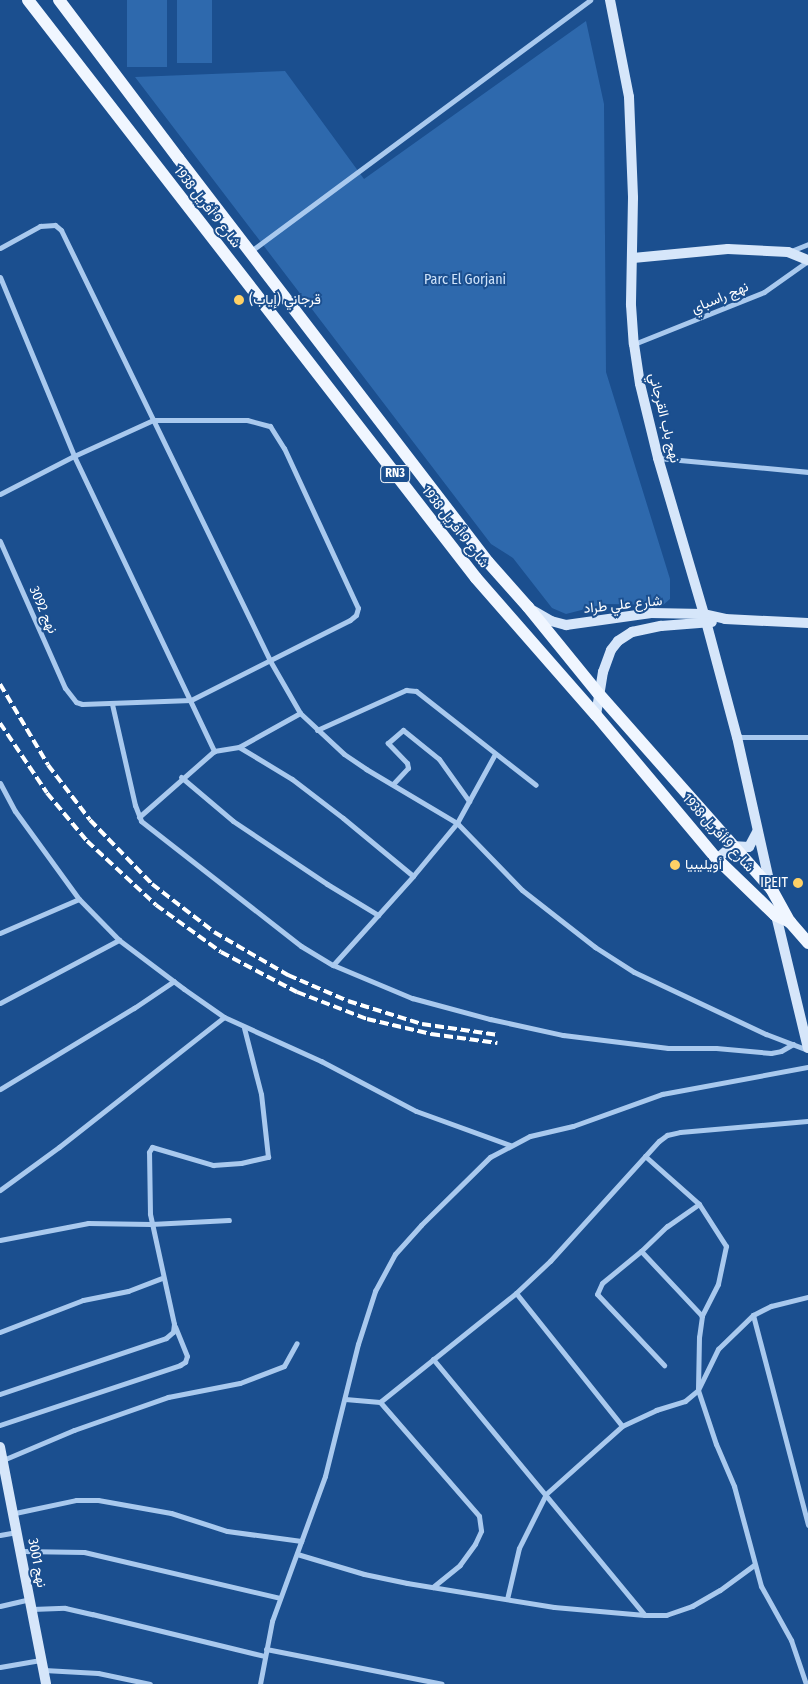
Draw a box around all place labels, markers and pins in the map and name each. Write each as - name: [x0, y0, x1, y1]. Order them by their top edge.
- place label: قرجاني (إياب): [249, 292, 321, 308]
- marker: قرجاني (إياب): [233, 294, 245, 306]
- place label: أويليبيا: [685, 857, 722, 873]
- marker: أويليبيا: [669, 859, 681, 871]
- place label: IPEIT: [760, 875, 788, 891]
- marker: IPEIT: [792, 877, 804, 889]

